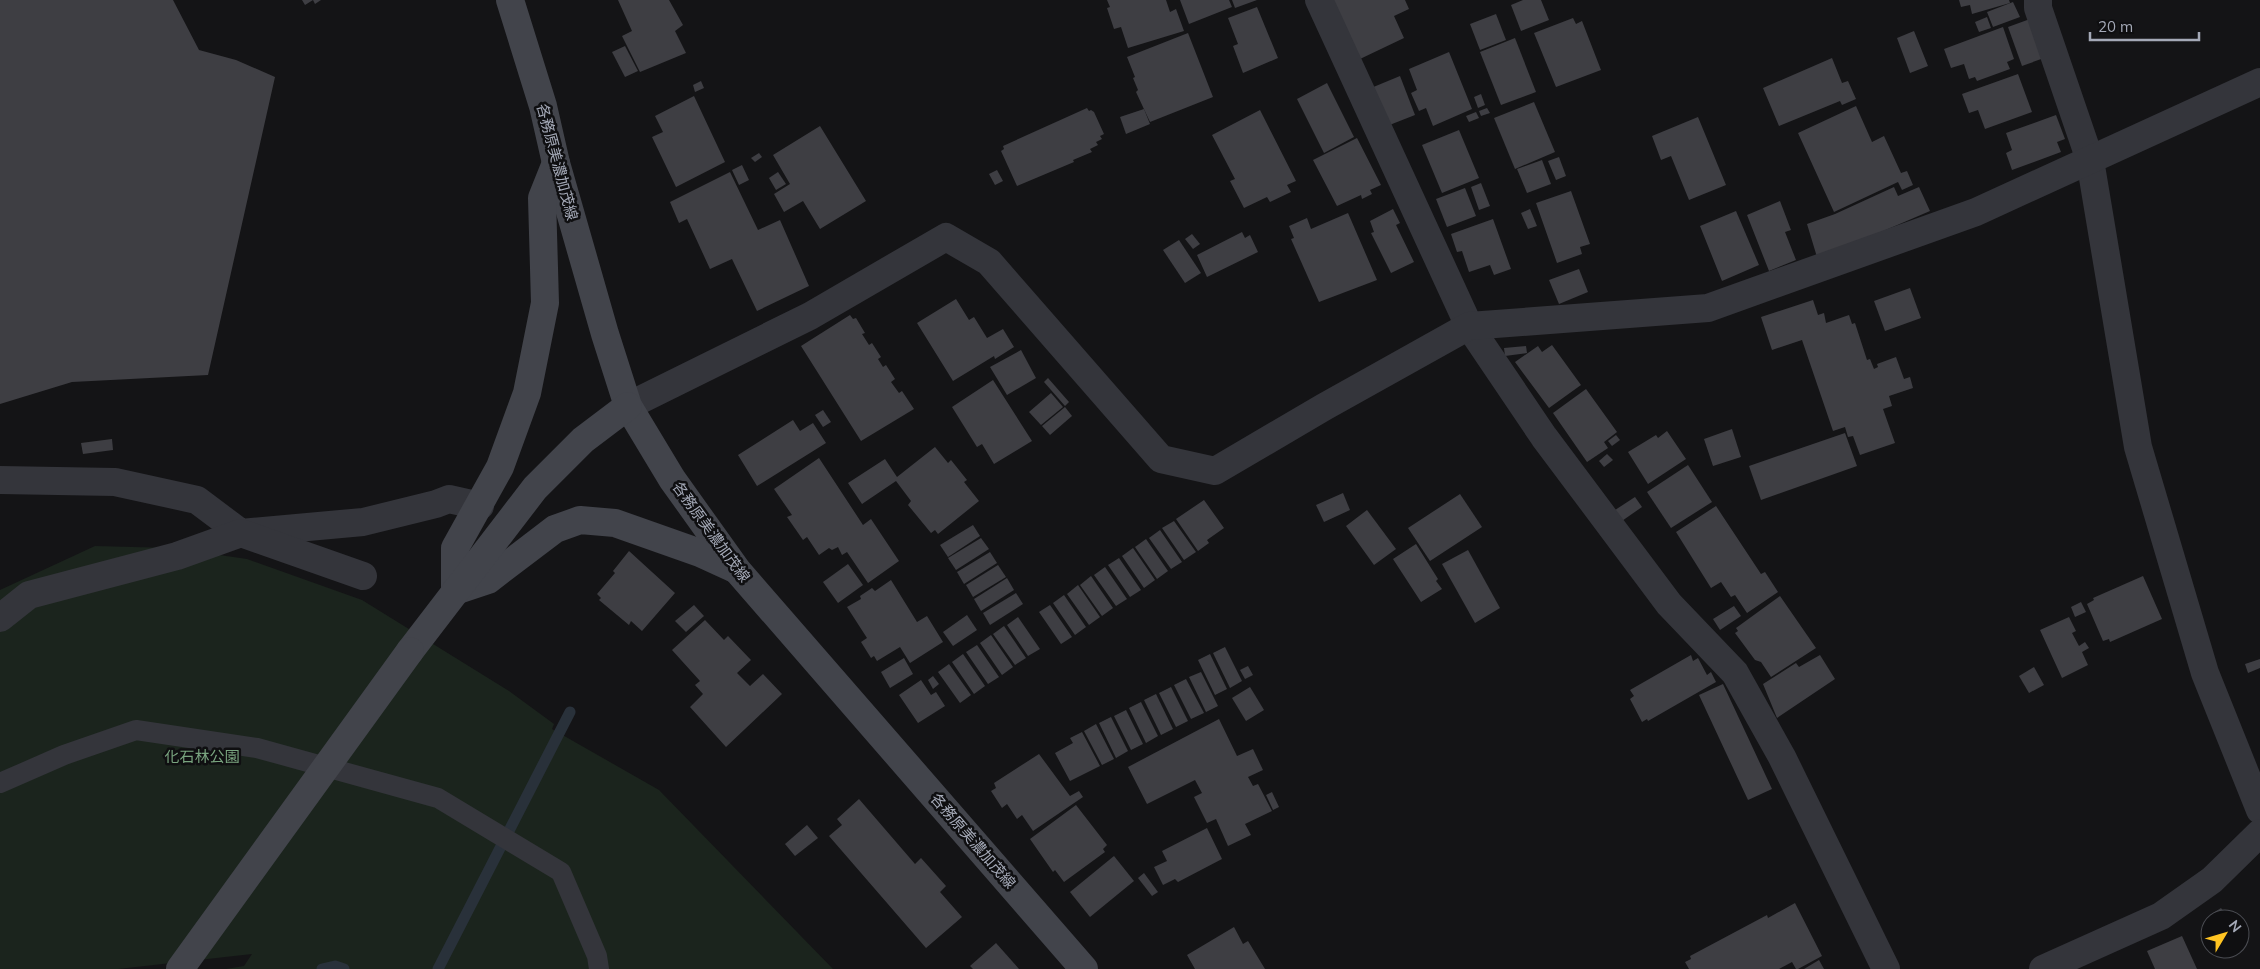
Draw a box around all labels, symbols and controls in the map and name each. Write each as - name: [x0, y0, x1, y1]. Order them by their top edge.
- scale bar: [2090, 10, 2199, 42]
- text: 20 m: [2098, 17, 2133, 36]
- street label: 各務原美濃加茂線: [533, 101, 582, 222]
- street label: 各務原美濃加茂線: [668, 478, 754, 586]
- park label: 化石林公園: [164, 747, 240, 766]
- street label: 各務原美濃加茂線: [927, 789, 1020, 892]
- north arrow: [2200, 909, 2250, 959]
- text: N: [2225, 916, 2246, 936]

